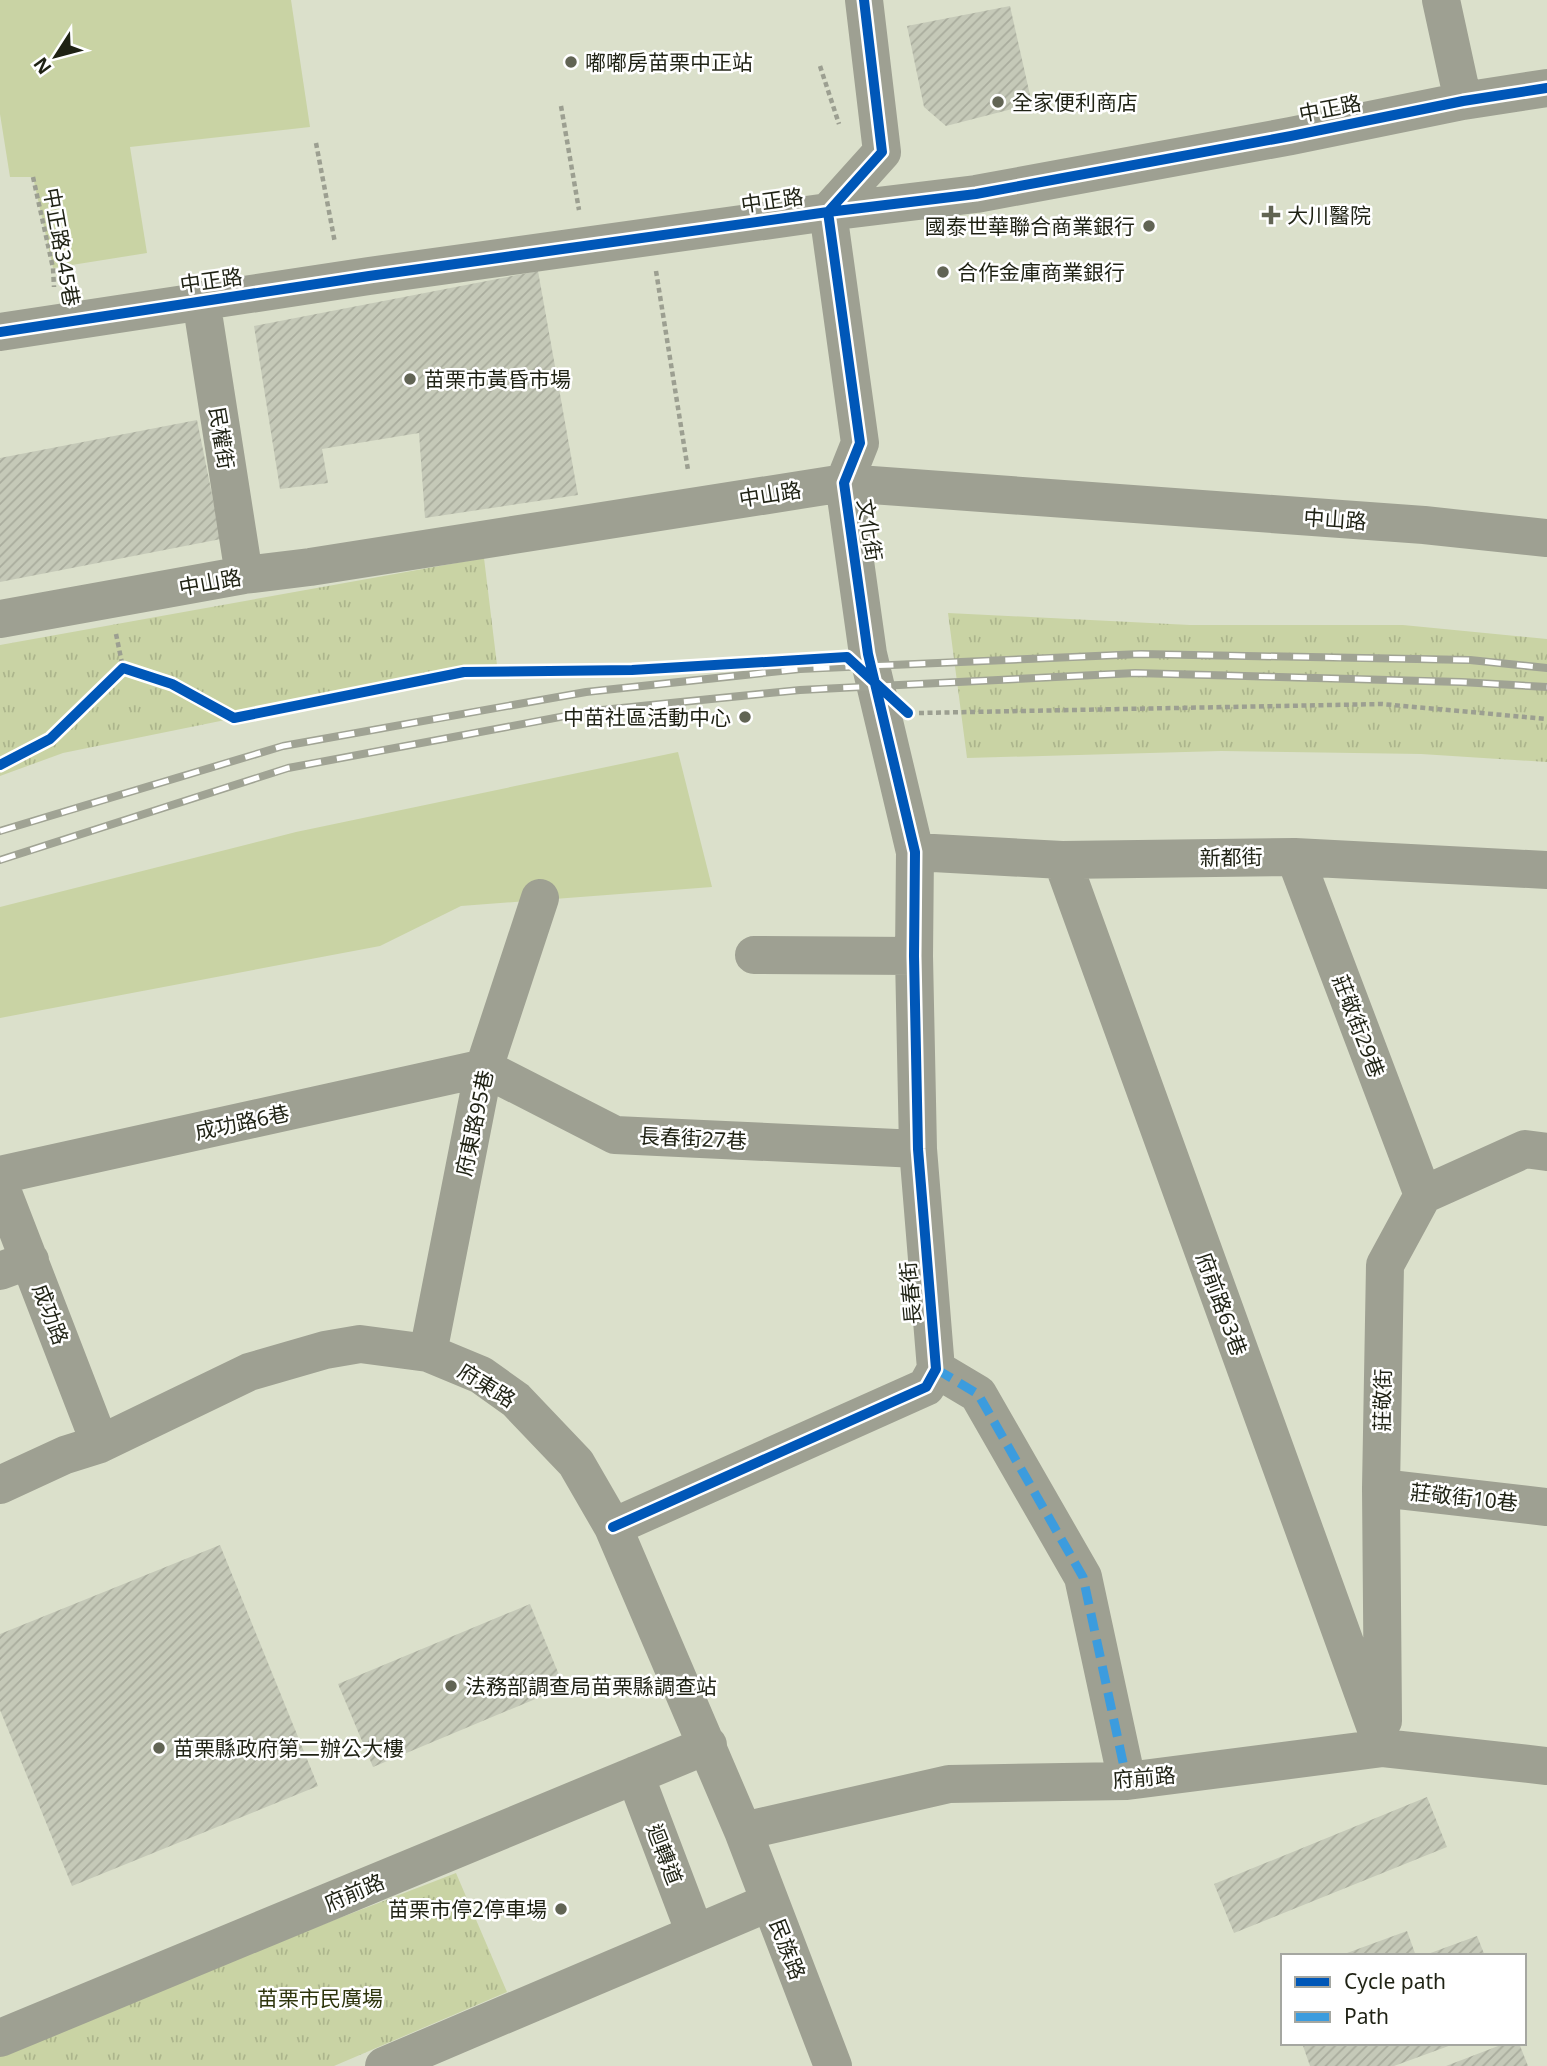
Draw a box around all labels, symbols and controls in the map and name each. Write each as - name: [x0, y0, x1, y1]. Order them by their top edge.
- north arrow: [21, 21, 91, 91]
- place label: 嘟嘟房苗栗中正站: [585, 48, 753, 76]
- text: N: [27, 52, 57, 80]
- marker: 嘟嘟房苗栗中正站: [563, 54, 579, 70]
- place label: 全家便利商店: [1012, 88, 1138, 116]
- street label: 中正路: [1296, 88, 1364, 128]
- marker: 全家便利商店: [990, 94, 1006, 110]
- street label: 中正路: [739, 182, 805, 218]
- street label: 中正路345巷: [38, 185, 86, 309]
- place label: 大川醫院: [1287, 201, 1371, 229]
- marker: 大川醫院: [1261, 205, 1281, 225]
- place label: 國泰世華聯合商業銀行: [925, 212, 1135, 240]
- marker: 國泰世華聯合商業銀行: [1141, 218, 1157, 234]
- place label: 合作金庫商業銀行: [957, 258, 1125, 286]
- street label: 中正路: [178, 262, 244, 298]
- marker: 合作金庫商業銀行: [935, 264, 951, 280]
- place label: 苗栗市黃昏市場: [424, 365, 571, 393]
- marker: 苗栗市黃昏市場: [402, 371, 418, 387]
- street label: 民權街: [203, 405, 241, 471]
- street label: 中山路: [737, 475, 803, 513]
- street label: 文化街: [851, 497, 889, 563]
- street label: 中山路: [1303, 503, 1367, 535]
- street label: 中山路: [177, 563, 243, 601]
- place label: 中苗社區活動中心: [563, 703, 731, 731]
- marker: 中苗社區活動中心: [737, 709, 753, 725]
- street label: 新都街: [1199, 842, 1263, 872]
- street label: 莊敬街29巷: [1327, 971, 1391, 1081]
- street label: 府東路95巷: [449, 1067, 499, 1179]
- street label: 成功路6巷: [192, 1098, 292, 1146]
- street label: 長春街27巷: [638, 1121, 748, 1155]
- street label: 府前路63巷: [1190, 1248, 1254, 1360]
- street label: 長春街: [893, 1260, 927, 1326]
- street label: 成功路: [27, 1280, 75, 1348]
- street label: 府東路: [453, 1356, 521, 1414]
- street label: 莊敬街: [1367, 1368, 1397, 1432]
- street label: 莊敬街10巷: [1409, 1477, 1519, 1517]
- place label: 法務部調查局苗栗縣調查站: [465, 1672, 717, 1700]
- marker: 法務部調查局苗栗縣調查站: [443, 1678, 459, 1694]
- place label: 苗栗縣政府第二辦公大樓: [173, 1734, 404, 1762]
- marker: 苗栗縣政府第二辦公大樓: [151, 1740, 167, 1756]
- street label: 府前路: [1111, 1760, 1177, 1794]
- street label: 迴轉道: [641, 1820, 689, 1888]
- street label: 府前路: [320, 1867, 388, 1917]
- place label: 苗栗市停2停車場: [388, 1895, 547, 1923]
- marker: 苗栗市停2停車場: [553, 1901, 569, 1917]
- street label: 民族路: [764, 1915, 812, 1983]
- legend: [1281, 1954, 1526, 2045]
- text: Cycle path: [1344, 1967, 1446, 1995]
- park label: 苗栗市民廣場: [257, 1984, 383, 2012]
- text: Path: [1344, 2002, 1389, 2030]

